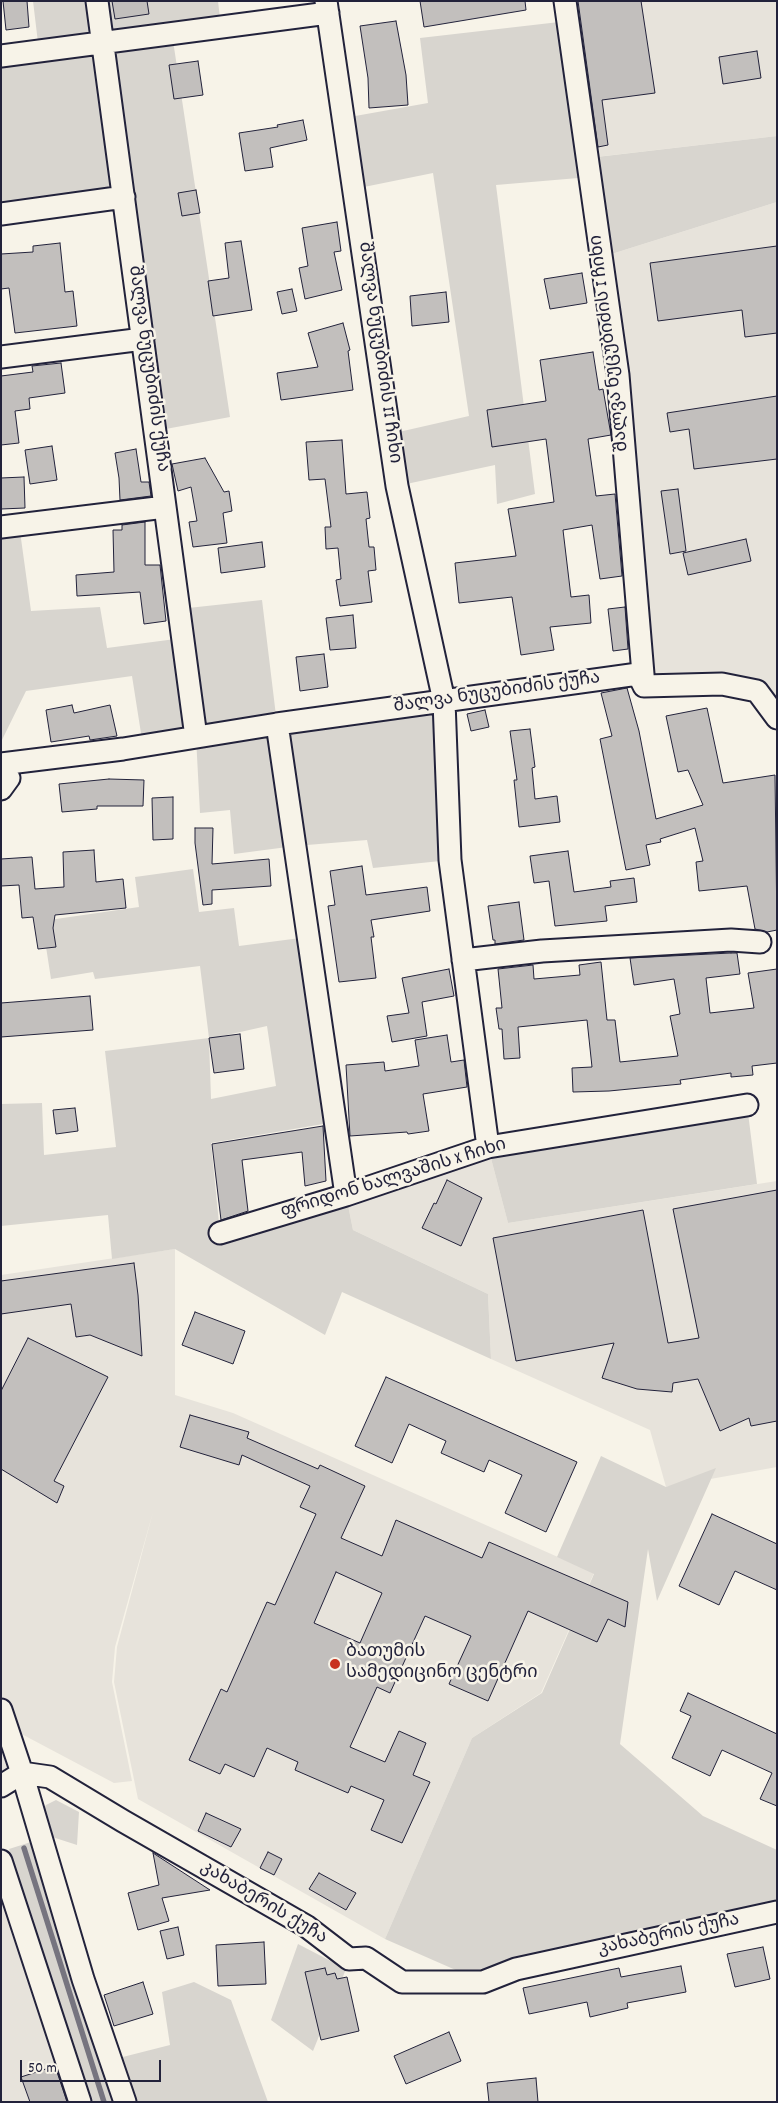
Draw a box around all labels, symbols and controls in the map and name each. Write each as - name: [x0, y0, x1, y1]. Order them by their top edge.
- street label: შალვა ნუცუბიძის I ჩიხი: [587, 233, 635, 453]
- street label: შალვა ნუცუბიძის II ჩიხი: [352, 241, 404, 465]
- street label: შალვა ნუცუბიძის ქუჩა: [122, 264, 172, 474]
- street label: შალვა ნუცუბიძის ქუჩა: [392, 669, 602, 719]
- street label: ფრიდონ ხალვაშის X ჩიხი: [279, 1135, 509, 1225]
- place label: ბათუმის სამედიცინო ცენტრი: [346, 1643, 538, 1686]
- marker: ბათუმის სამედიცინო ცენტრი: [328, 1657, 342, 1671]
- street label: კახაბერის ქუჩა: [196, 1858, 330, 1950]
- street label: კახაბერის ქუჩა: [596, 1910, 742, 1962]
- scale bar: [22, 2050, 164, 2082]
- text: 50 m: [28, 2058, 57, 2080]

